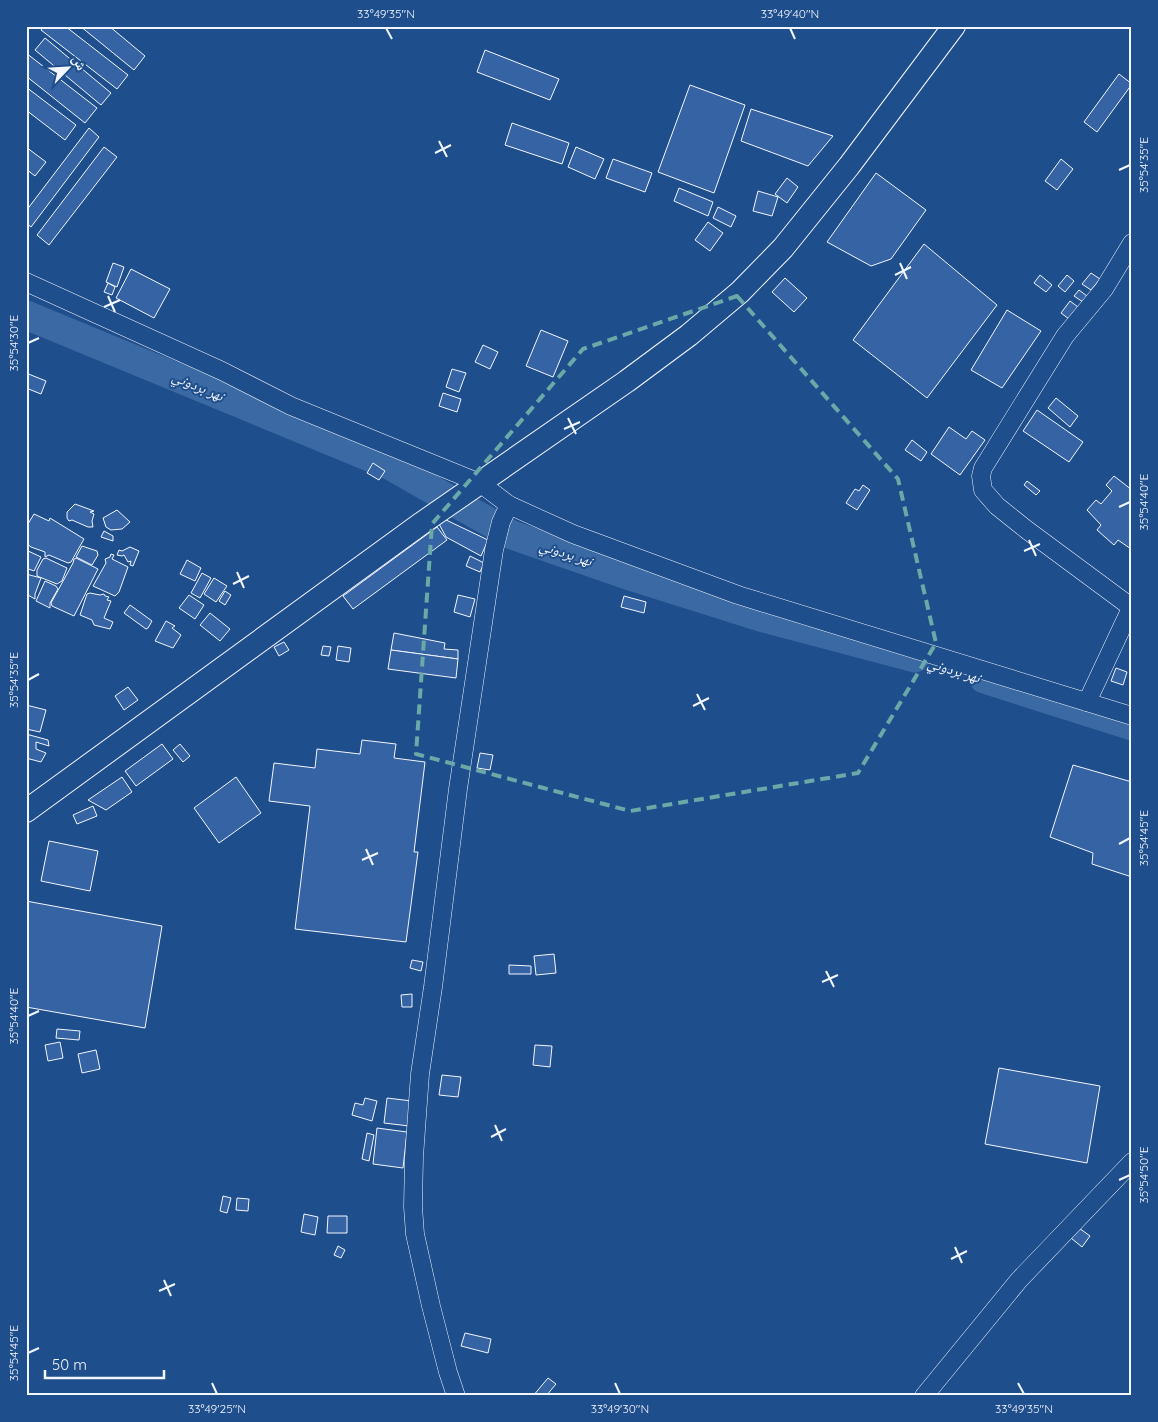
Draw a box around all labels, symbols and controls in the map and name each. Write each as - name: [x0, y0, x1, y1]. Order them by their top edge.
- text: 33°49'35"N: [357, 6, 415, 21]
- text: 33°49'40"N: [761, 6, 819, 21]
- north arrow: [42, 42, 92, 92]
- text: ش: [68, 52, 91, 73]
- text: 35°54'35"E: [1136, 137, 1151, 193]
- text: 35°54'30"E: [6, 314, 21, 371]
- water label: نهر بردوني: [169, 367, 228, 408]
- text: 35°54'40"E: [1136, 473, 1151, 530]
- water label: نهر بردوني: [537, 536, 596, 573]
- text: 35°54'35"E: [6, 652, 21, 708]
- water label: نهر بردوني: [925, 654, 984, 690]
- text: 35°54'45"E: [1136, 810, 1151, 866]
- text: 35°54'40"E: [6, 987, 21, 1044]
- text: 35°54'50"E: [1136, 1146, 1151, 1204]
- text: 35°54'45"E: [6, 1325, 21, 1381]
- scale bar: [45, 1347, 164, 1379]
- text: 50 m: [52, 1355, 87, 1374]
- text: 33°49'25"N: [188, 1401, 246, 1416]
- text: 33°49'30"N: [591, 1401, 649, 1416]
- text: 33°49'35"N: [995, 1401, 1053, 1416]

